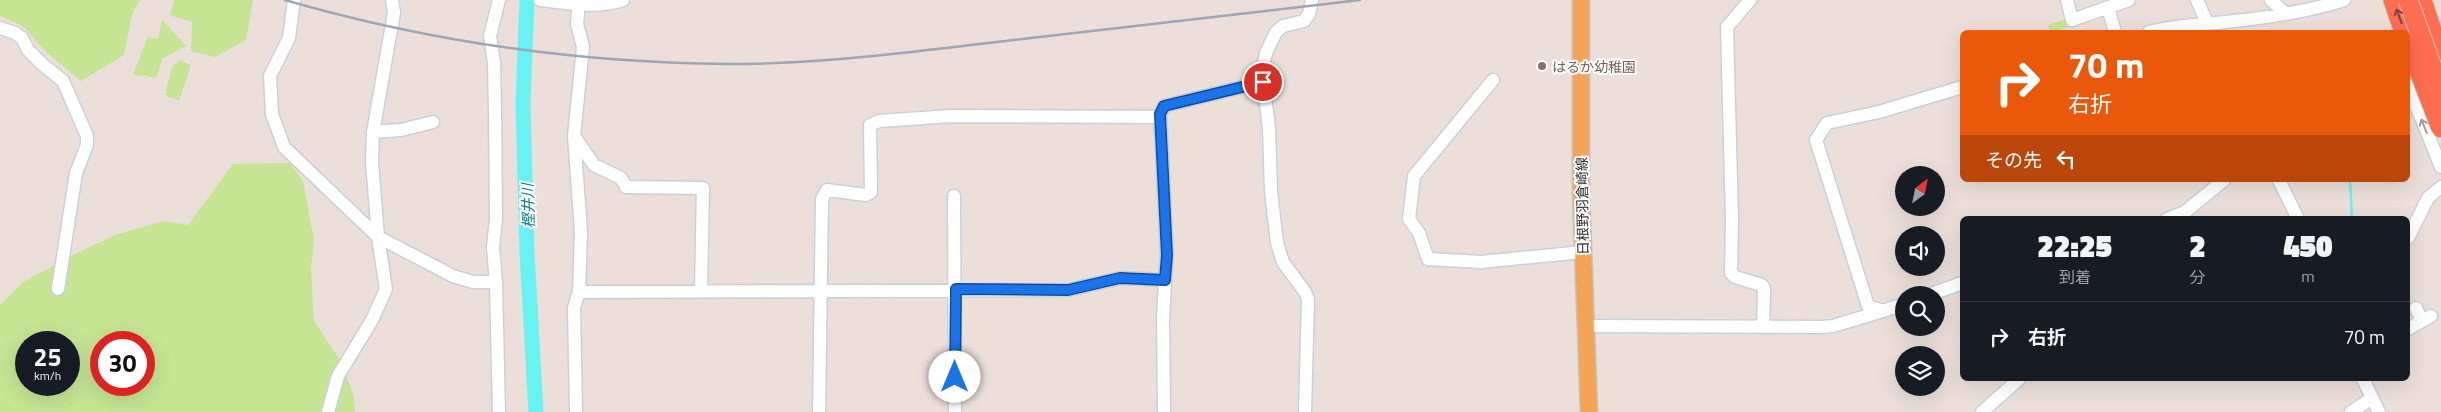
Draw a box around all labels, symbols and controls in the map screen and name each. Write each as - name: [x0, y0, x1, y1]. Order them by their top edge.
- one-way arrow: [2393, 8, 2403, 24]
- text: 70 m: [2068, 38, 2144, 92]
- icon: right: [1985, 50, 2050, 115]
- place label: はるか幼稚園: [1552, 56, 1636, 77]
- marker: はるか幼稚園: [1536, 60, 1548, 72]
- pin: [1242, 61, 1284, 103]
- icon: arrive: [1249, 68, 1277, 96]
- text: 右折: [2068, 87, 2112, 121]
- one-way arrow: [2419, 119, 2429, 134]
- text: その先: [1985, 145, 2042, 174]
- icon: left: [2052, 145, 2080, 173]
- street label: 日根野羽倉崎線: [1571, 157, 1593, 255]
- north arrow: [1895, 166, 1945, 216]
- map controls: [1895, 166, 1945, 396]
- water label: 樫井川: [516, 181, 540, 229]
- text: 22:25: [2037, 223, 2112, 269]
- text: 2: [2189, 223, 2206, 269]
- text: 450: [2283, 223, 2333, 269]
- button: sound: [1895, 226, 1945, 276]
- text: m: [2301, 264, 2315, 288]
- text: 到着: [2059, 265, 2091, 289]
- text: 分: [2190, 265, 2206, 289]
- button: search: [1895, 286, 1945, 336]
- text: 右折: [2028, 322, 2066, 351]
- text: 70 m: [2344, 322, 2385, 351]
- icon: right: [1985, 323, 2013, 351]
- speed limit sign: 30: [90, 331, 155, 396]
- text: 25: [33, 338, 62, 376]
- button: layers: [1895, 346, 1945, 396]
- position arrow: [928, 350, 980, 402]
- text: km/h: [34, 366, 61, 385]

